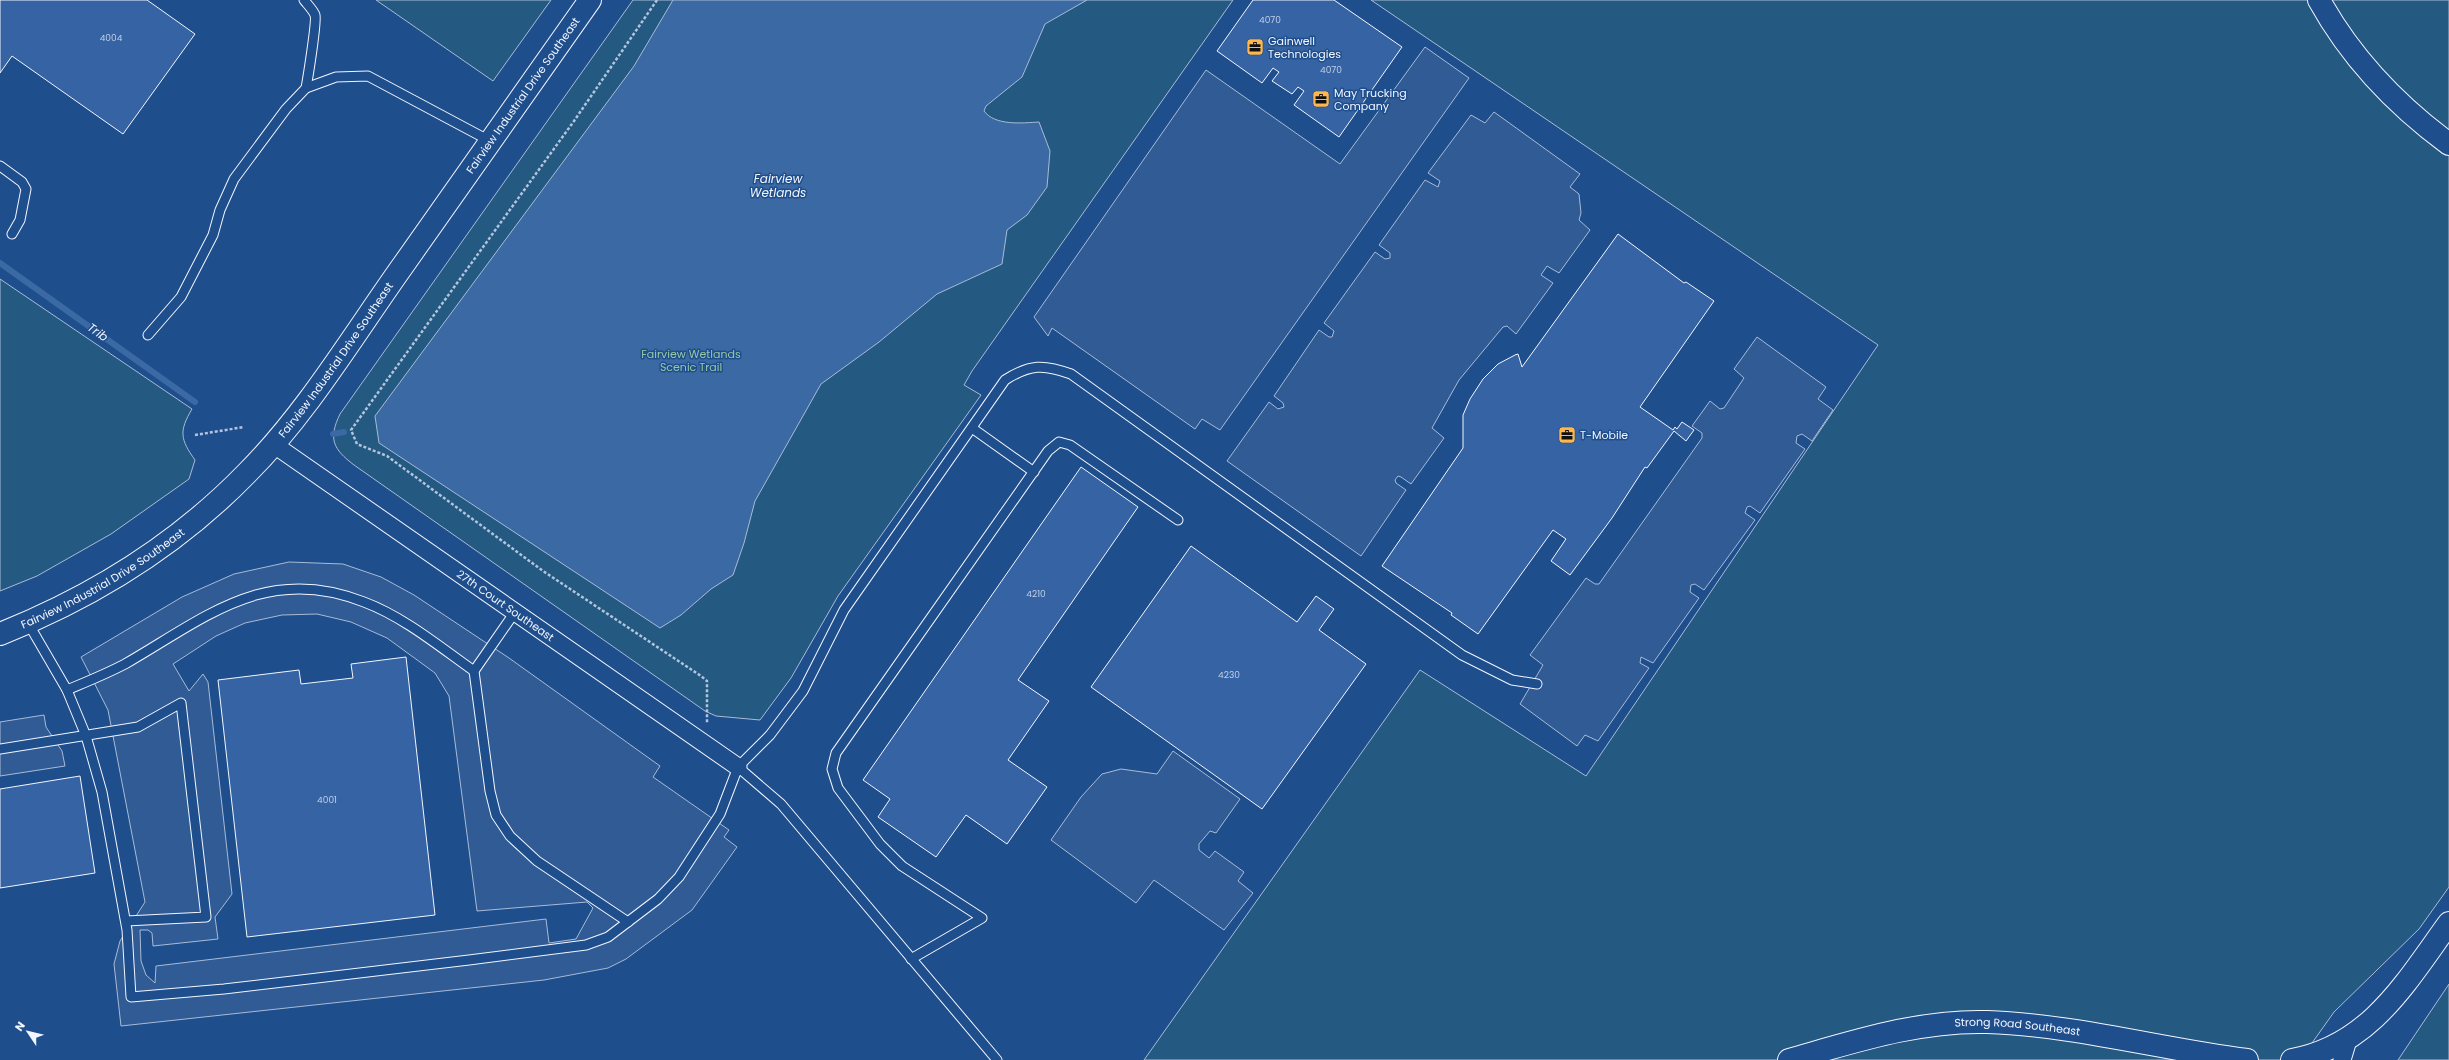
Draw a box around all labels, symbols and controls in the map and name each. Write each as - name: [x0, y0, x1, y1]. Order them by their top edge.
- street label: Fairview Industrial Drive Southeast: [462, 14, 583, 177]
- house number: 4070: [1259, 14, 1281, 26]
- house number: 4004: [100, 32, 123, 44]
- place label: Gainwell Technologies: [1268, 33, 1341, 62]
- office icon: Gainwell Technologies: [1245, 37, 1265, 57]
- house number: 4070: [1320, 64, 1342, 76]
- place label: May Trucking Company: [1334, 85, 1407, 114]
- office icon: May Trucking Company: [1311, 89, 1331, 109]
- water label: Fairview Wetlands: [750, 170, 806, 201]
- street label: Fairview Industrial Drive Southeast: [275, 279, 397, 441]
- water label: Trib: [84, 319, 112, 345]
- park label: Fairview Wetlands Scenic Trail: [641, 346, 741, 375]
- office icon: T-Mobile: [1557, 425, 1577, 445]
- place label: T-Mobile: [1580, 427, 1628, 443]
- street label: Fairview Industrial Drive Southeast: [18, 524, 188, 632]
- street label: 27th Court Southeast: [453, 566, 557, 645]
- house number: 4210: [1026, 588, 1046, 600]
- house number: 4230: [1218, 669, 1240, 681]
- house number: 4001: [317, 794, 337, 806]
- north arrow: [8, 1012, 48, 1052]
- street label: Strong Road Southeast: [1954, 1014, 2081, 1040]
- text: N: [11, 1018, 29, 1034]

